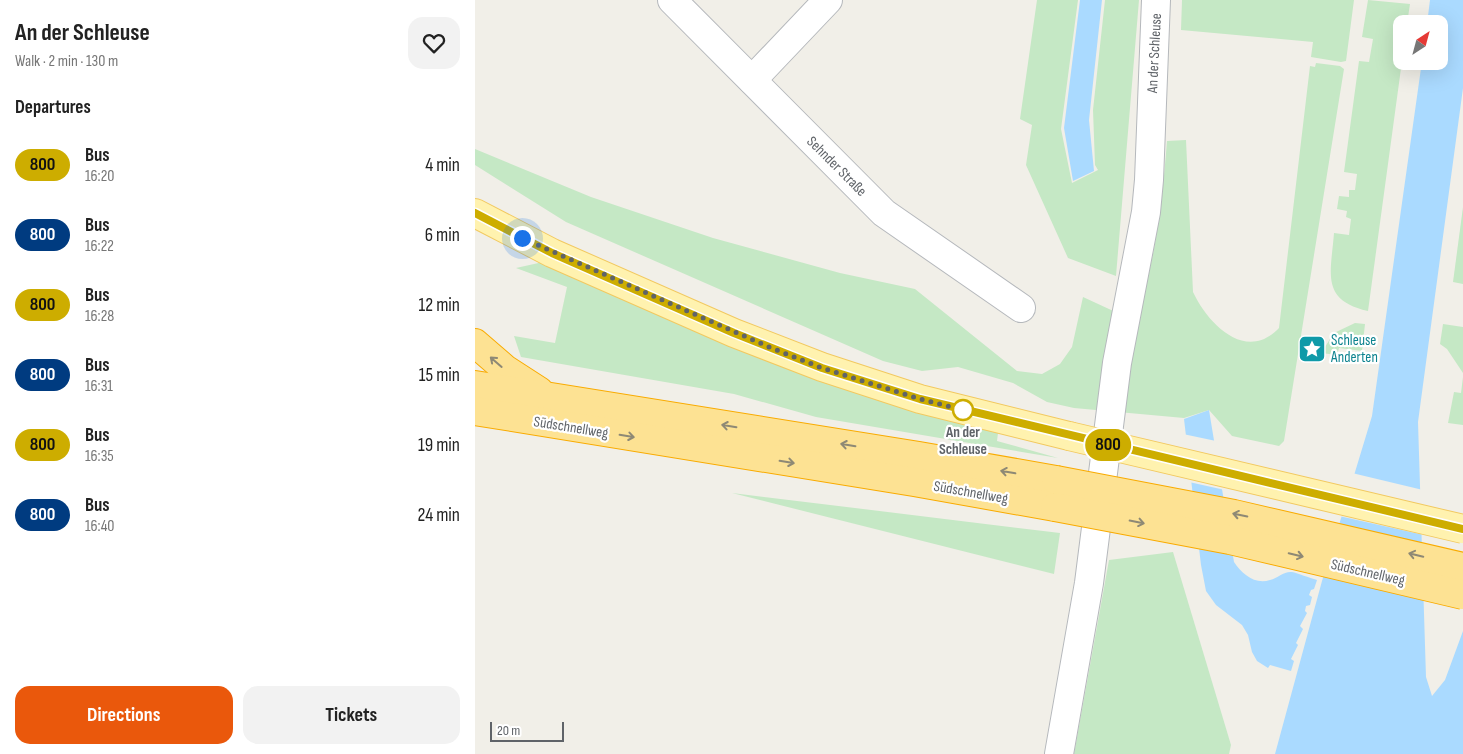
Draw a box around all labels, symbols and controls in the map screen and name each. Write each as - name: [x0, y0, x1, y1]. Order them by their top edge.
- street label: An der Schleuse: [1143, 13, 1166, 94]
- north arrow: [1393, 15, 1447, 70]
- map controls: [1393, 15, 1448, 70]
- button: heart: [408, 17, 460, 69]
- text: An der Schleuse: [15, 18, 150, 47]
- text: Walk · 2 min · 130 m: [15, 52, 118, 71]
- text: Departures: [15, 96, 91, 119]
- street label: Sehnder Straße: [803, 132, 871, 200]
- text: Bus: [85, 144, 110, 167]
- text: 800: [30, 154, 55, 175]
- text: 4 min: [425, 154, 460, 177]
- text: 16:20: [85, 167, 114, 186]
- text: Bus: [85, 214, 110, 237]
- text: 800: [30, 224, 55, 245]
- text: 6 min: [425, 224, 460, 247]
- your location: [510, 226, 535, 251]
- text: 16:22: [85, 237, 114, 256]
- text: Bus: [85, 284, 110, 307]
- text: 800: [30, 294, 55, 315]
- text: 12 min: [418, 294, 460, 317]
- text: 16:28: [85, 307, 114, 326]
- place label: Schleuse Anderten: [1330, 331, 1378, 367]
- place icon: Schleuse Anderten: [1297, 334, 1327, 364]
- text: Bus: [85, 354, 110, 377]
- one-way arrow: [490, 356, 503, 368]
- text: 800: [30, 364, 55, 385]
- text: 15 min: [419, 364, 460, 387]
- text: 16:31: [85, 377, 113, 396]
- marker: An der Schleuse: [952, 399, 974, 421]
- street label: Südschnellweg: [532, 412, 610, 443]
- one-way arrow: [721, 421, 737, 431]
- place label: An der Schleuse: [939, 423, 987, 459]
- text: Bus: [85, 424, 110, 447]
- line badge: 800: [1079, 429, 1137, 461]
- one-way arrow: [618, 431, 634, 441]
- text: 800: [30, 434, 55, 455]
- text: 19 min: [418, 434, 460, 457]
- text: 800: [1095, 434, 1121, 455]
- one-way arrow: [840, 440, 856, 450]
- text: 16:35: [85, 447, 114, 466]
- one-way arrow: [779, 457, 795, 467]
- one-way arrow: [1001, 466, 1017, 476]
- street label: Südschnellweg: [932, 477, 1010, 508]
- text: Bus: [85, 494, 110, 517]
- text: 800: [30, 504, 55, 525]
- text: 24 min: [417, 504, 460, 527]
- one-way arrow: [1233, 510, 1249, 519]
- text: 16:40: [85, 517, 114, 536]
- one-way arrow: [1129, 518, 1145, 527]
- one-way arrow: [1408, 550, 1424, 559]
- one-way arrow: [1288, 551, 1304, 560]
- street label: Südschnellweg: [1329, 555, 1407, 590]
- button: Directions: [15, 686, 233, 744]
- button: Tickets: [243, 686, 460, 744]
- scale bar: [490, 719, 564, 742]
- text: 20 m: [497, 722, 520, 739]

